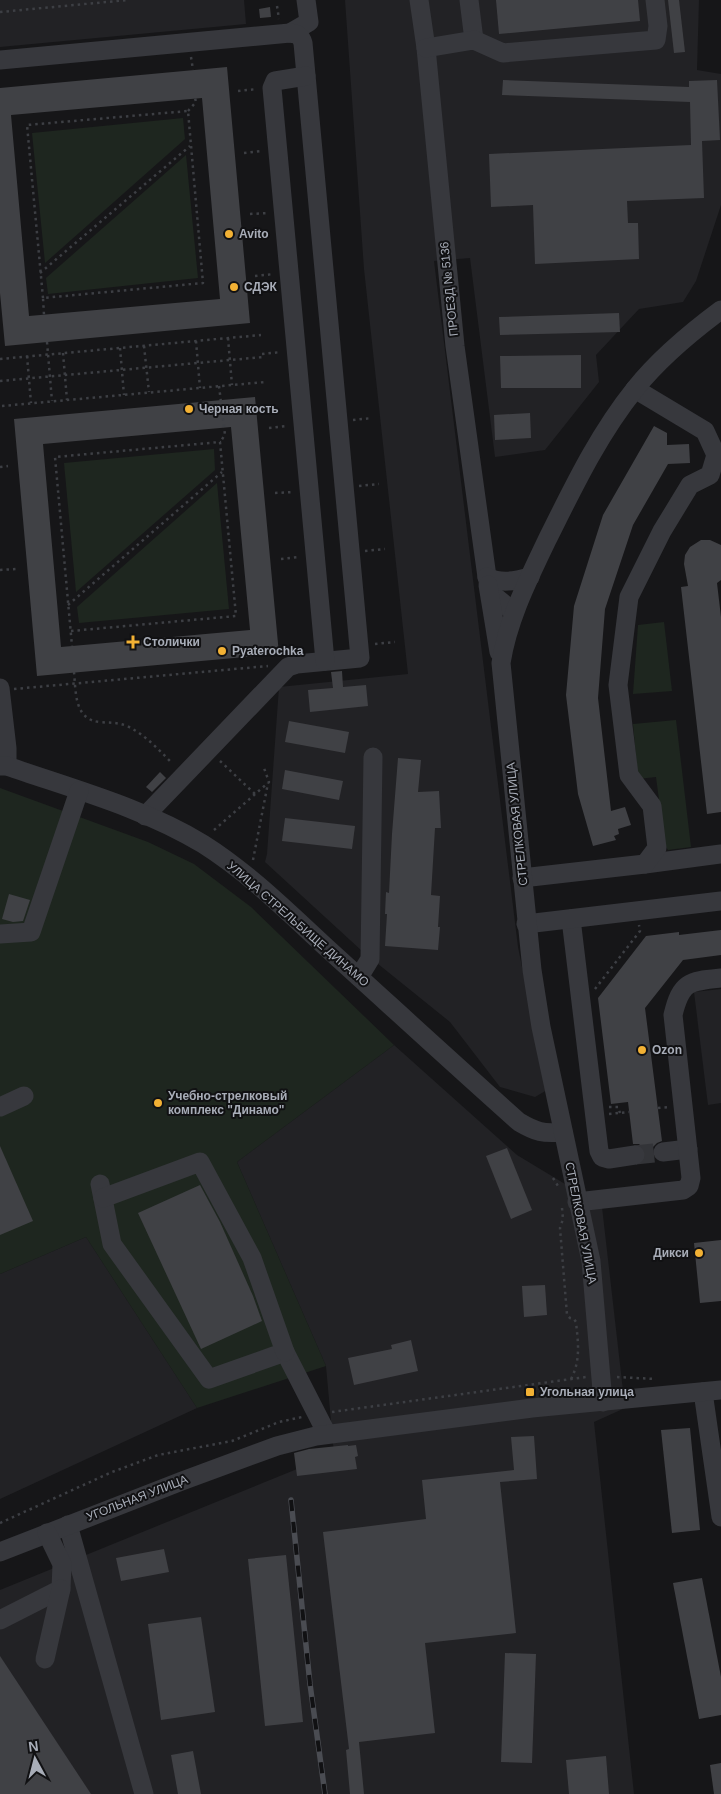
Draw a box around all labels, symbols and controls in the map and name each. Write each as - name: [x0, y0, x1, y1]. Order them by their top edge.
- place label: Avito: [239, 227, 269, 241]
- marker: Avito: [223, 228, 235, 240]
- street label: ПРОЕЗД № 5136: [437, 241, 461, 337]
- place label: СДЭК: [244, 280, 278, 294]
- marker: СДЭК: [228, 281, 240, 293]
- place label: Черная кость: [199, 402, 279, 416]
- marker: Черная кость: [183, 403, 195, 415]
- place label: Столички: [143, 635, 200, 649]
- marker: Столички: [127, 636, 139, 648]
- place label: Pyaterochka: [232, 644, 304, 658]
- marker: Pyaterochka: [216, 645, 228, 657]
- street label: СТРЕЛКОВАЯ УЛИЦА: [504, 762, 530, 886]
- street label: УЛИЦА СТРЕЛЬБИЩЕ ДИНАМО: [224, 859, 372, 989]
- place label: Ozon: [652, 1043, 682, 1057]
- marker: Ozon: [636, 1044, 648, 1056]
- place label: Учебно-стрелковый комплекс "Динамо": [168, 1089, 287, 1117]
- marker: Учебно-стрелковый комплекс "Динамо": [152, 1097, 164, 1109]
- street label: СТРЕЛКОВАЯ УЛИЦА: [562, 1161, 600, 1285]
- place label: Дикси: [653, 1246, 689, 1260]
- marker: Дикси: [693, 1247, 705, 1259]
- place label: Угольная улица: [540, 1385, 634, 1399]
- marker: Угольная улица: [524, 1386, 536, 1398]
- street label: УГОЛЬНАЯ УЛИЦА: [84, 1472, 190, 1524]
- north arrow: [10, 1734, 60, 1784]
- text: N: [27, 1738, 39, 1755]

